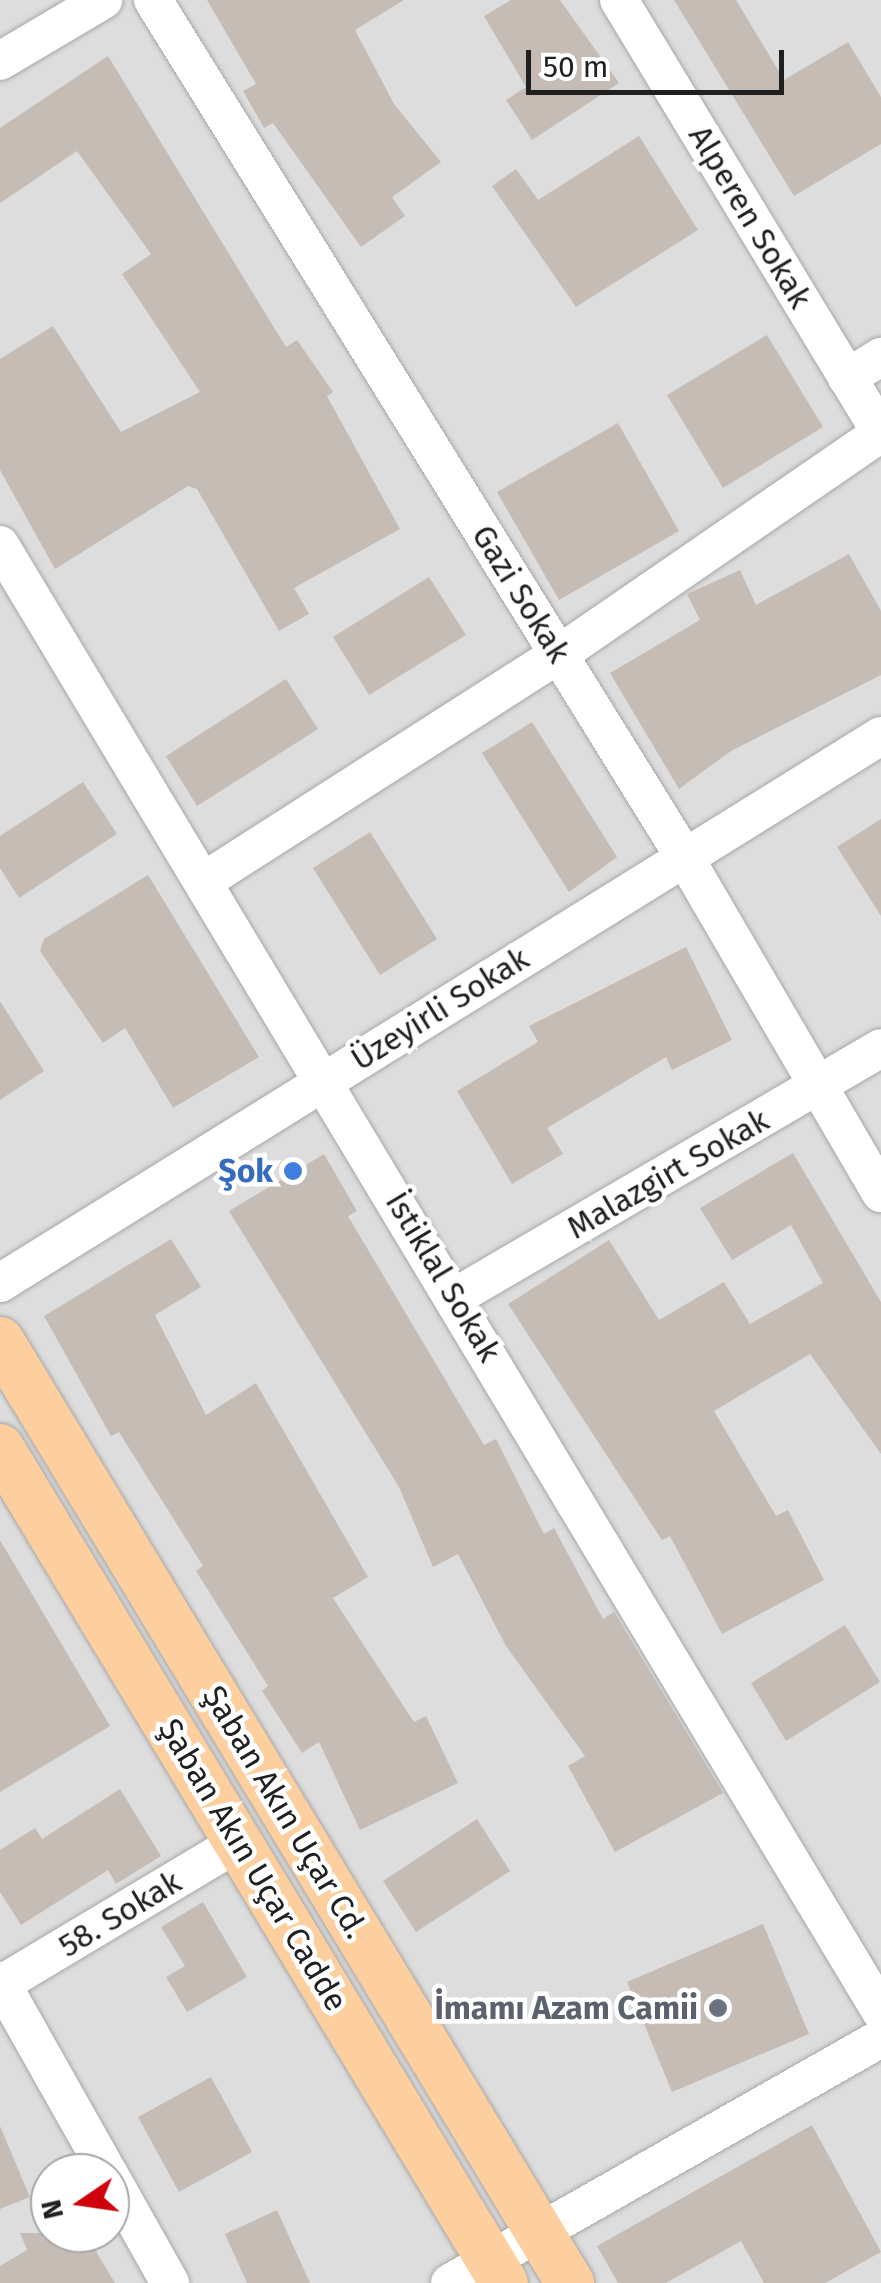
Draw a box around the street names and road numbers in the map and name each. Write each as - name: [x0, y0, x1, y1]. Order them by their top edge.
- street label: Alperen Sokak: [680, 119, 820, 315]
- street label: Gazi Sokak: [464, 518, 578, 670]
- street label: Üzeyirli Sokak: [344, 939, 536, 1079]
- street label: Malazgirt Sokak: [560, 1101, 776, 1247]
- street label: İstiklal Sokak: [377, 1185, 509, 1369]
- street label: Şaban Akın Uçar Cd.: [194, 1679, 376, 1945]
- street label: Şaban Akın Uçar Cadde: [150, 1712, 356, 2018]
- street label: 58. Sokak: [52, 1863, 188, 1965]

